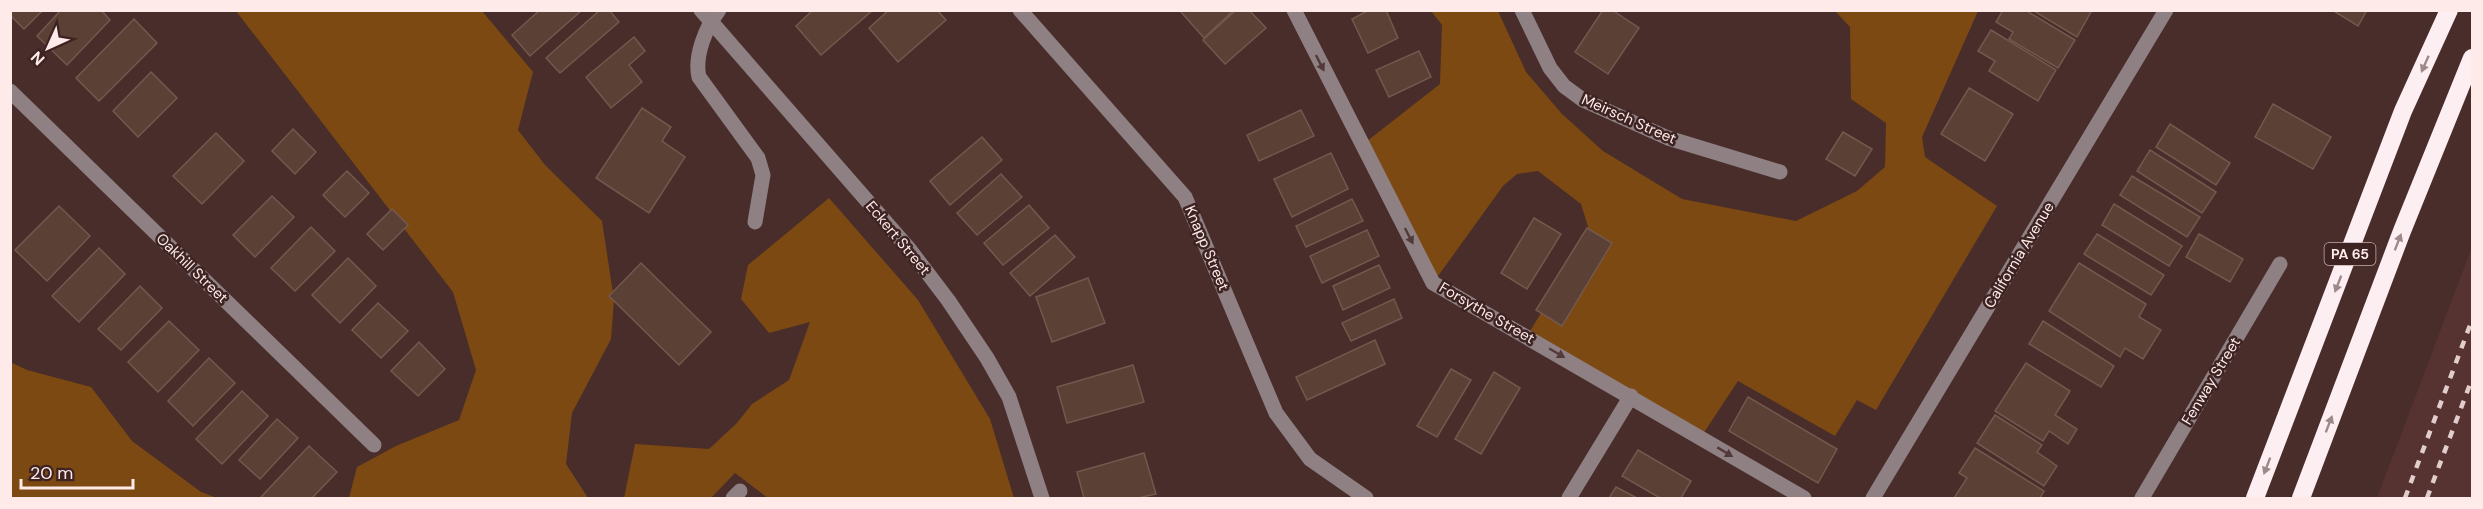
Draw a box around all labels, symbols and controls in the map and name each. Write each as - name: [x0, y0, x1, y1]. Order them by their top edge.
- north arrow: [18, 18, 78, 78]
- text: N: [26, 47, 49, 70]
- one-way arrow: [1316, 54, 1325, 71]
- one-way arrow: [2420, 55, 2429, 72]
- street label: Meirsch Street: [1579, 89, 1680, 149]
- street label: Eckert Street: [861, 197, 935, 279]
- street label: California Avenue: [1979, 198, 2059, 312]
- street label: Knapp Street: [1180, 202, 1234, 294]
- one-way arrow: [1404, 228, 1414, 245]
- street label: Oakhill Street: [152, 229, 232, 307]
- one-way arrow: [2393, 232, 2403, 250]
- road number: PA 65: [2324, 243, 2376, 265]
- one-way arrow: [2333, 276, 2343, 294]
- street label: Forsythe Street: [1436, 278, 1539, 349]
- street label: Fenway Street: [2177, 333, 2245, 428]
- one-way arrow: [1549, 348, 1565, 359]
- one-way arrow: [2325, 415, 2334, 433]
- one-way arrow: [1717, 446, 1733, 457]
- scale bar: [21, 452, 134, 490]
- one-way arrow: [2262, 457, 2272, 475]
- text: 20 m: [30, 461, 73, 485]

